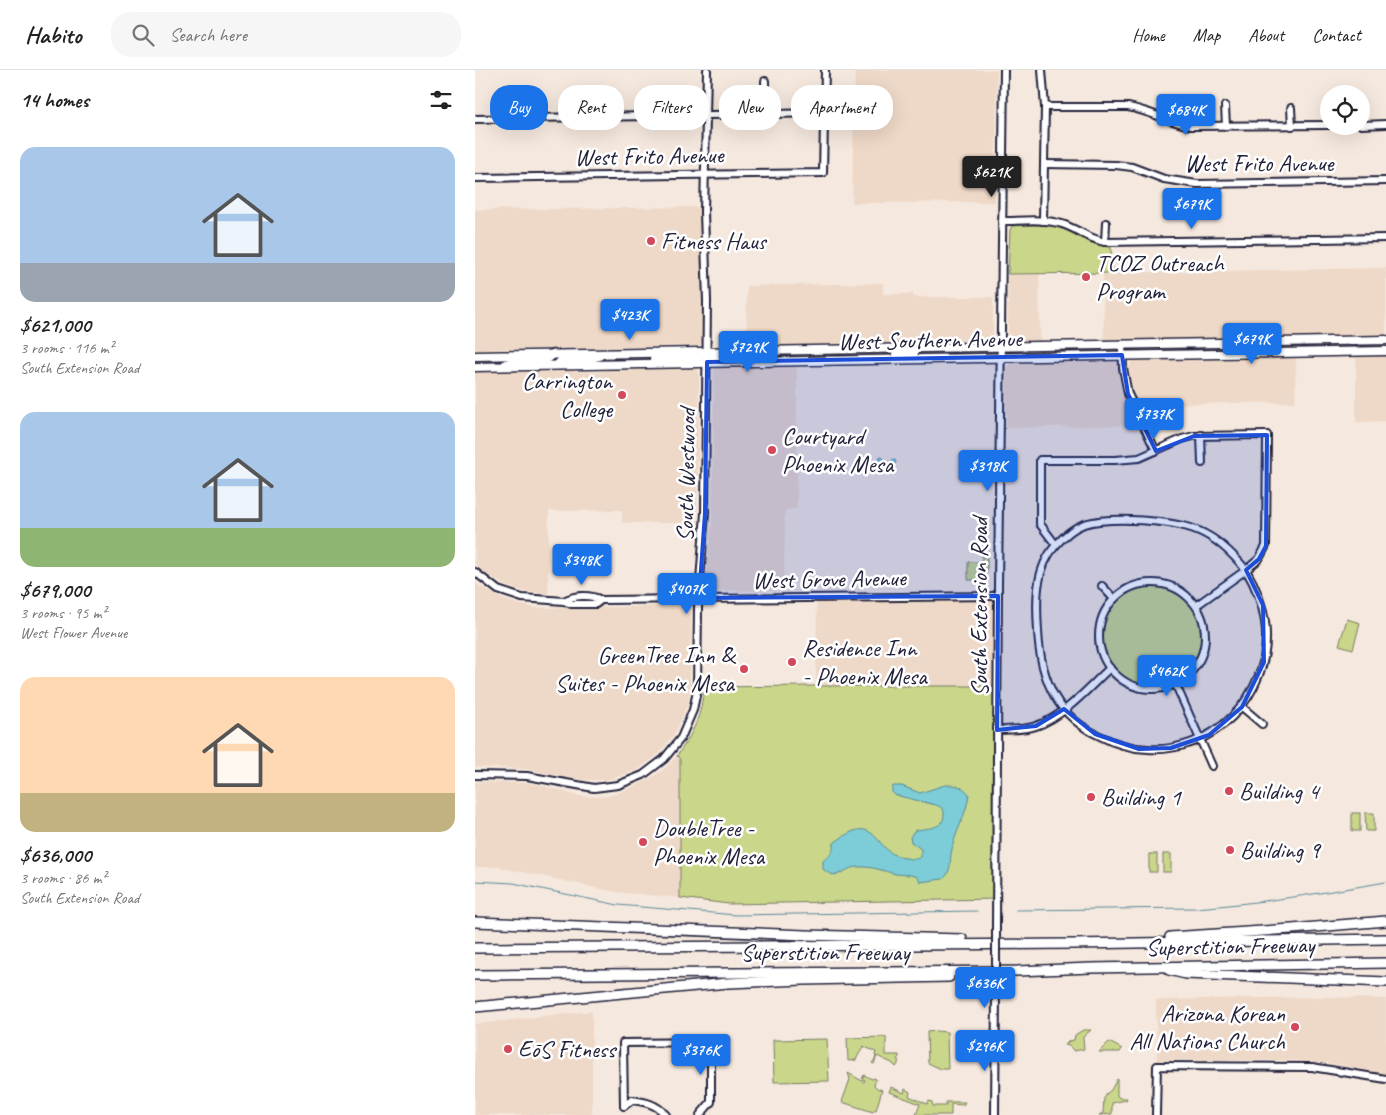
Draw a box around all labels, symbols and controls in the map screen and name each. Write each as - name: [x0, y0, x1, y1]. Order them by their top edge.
- search box: [111, 12, 461, 57]
- text: Habito: [25, 20, 81, 50]
- icon: search: [129, 21, 157, 49]
- text: Search here: [169, 23, 247, 47]
- text: Home: [1132, 24, 1165, 46]
- text: Map: [1193, 24, 1220, 46]
- text: About: [1248, 24, 1284, 46]
- text: Contact: [1312, 24, 1361, 46]
- chip: Buy: [490, 85, 548, 130]
- chip: Rent: [558, 85, 624, 130]
- chip: Filters: [634, 85, 709, 130]
- chip: New: [719, 85, 781, 130]
- chip: Apartment: [791, 85, 893, 130]
- map controls: [1320, 85, 1370, 135]
- button: locate: [1320, 85, 1370, 135]
- icon: filters: [427, 86, 455, 114]
- text: 14 homes: [20, 87, 89, 113]
- pin: $684K: [1151, 93, 1221, 136]
- text: $684K: [1167, 100, 1205, 120]
- street label: West Frito Avenue: [574, 140, 726, 172]
- street label: West Frito Avenue: [1185, 148, 1336, 178]
- pin: $621K: [957, 156, 1027, 198]
- text: $621K: [973, 162, 1011, 182]
- icon: home: [193, 180, 283, 270]
- pin: $679K: [1157, 188, 1227, 230]
- text: $679K: [1173, 194, 1211, 214]
- place label: Fitness Haus: [661, 226, 768, 256]
- marker: Fitness Haus: [645, 235, 657, 247]
- place label: TCOZ Outreach Program: [1096, 248, 1226, 306]
- marker: TCOZ Outreach Program: [1080, 271, 1092, 283]
- pin: $423K: [595, 298, 665, 341]
- text: $423K: [612, 305, 648, 325]
- text: $621,000: [20, 312, 91, 338]
- pin: $679K: [1217, 322, 1287, 365]
- street label: West Southern Avenue: [838, 323, 1024, 357]
- text: $679K: [1233, 329, 1271, 349]
- pin: $729K: [713, 330, 783, 373]
- text: $729K: [730, 337, 766, 357]
- text: 3 rooms · 116 m²: [20, 338, 114, 358]
- text: South Extension Road: [20, 358, 139, 378]
- place label: Carrington College: [522, 366, 614, 424]
- marker: Carrington College: [616, 389, 628, 401]
- pin: $737K: [1119, 398, 1189, 440]
- street label: South Westwood: [670, 404, 702, 542]
- text: $737K: [1136, 404, 1172, 424]
- place label: Courtyard Phoenix Mesa: [782, 421, 894, 479]
- marker: Courtyard Phoenix Mesa: [766, 444, 778, 456]
- icon: home: [193, 445, 283, 535]
- pin: $318K: [953, 450, 1023, 492]
- text: $318K: [970, 456, 1006, 476]
- street label: South Extension Road: [964, 514, 994, 696]
- pin: $348K: [547, 544, 617, 586]
- text: $348K: [564, 550, 600, 570]
- street label: West Grove Avenue: [752, 563, 908, 595]
- pin: $407K: [652, 572, 722, 615]
- text: $679,000: [20, 577, 90, 603]
- text: $407K: [669, 579, 705, 599]
- text: 3 rooms · 95 m²: [20, 603, 106, 623]
- text: West Flower Avenue: [20, 623, 127, 643]
- place label: Residence Inn - Phoenix Mesa: [802, 633, 928, 691]
- place label: GreenTree Inn & Suites - Phoenix Mesa: [555, 640, 736, 698]
- pin: $462K: [1132, 654, 1202, 697]
- marker: Residence Inn - Phoenix Mesa: [786, 656, 798, 668]
- text: $462K: [1148, 661, 1186, 681]
- marker: GreenTree Inn & Suites - Phoenix Mesa: [738, 663, 750, 675]
- icon: home: [193, 710, 283, 800]
- place label: Building 4: [1239, 776, 1321, 806]
- place label: Building 1: [1101, 782, 1182, 812]
- marker: Building 4: [1223, 785, 1235, 797]
- marker: Building 1: [1085, 791, 1097, 803]
- place label: DoubleTree - Phoenix Mesa: [653, 813, 765, 871]
- place label: Building 9: [1240, 835, 1322, 865]
- marker: DoubleTree - Phoenix Mesa: [637, 836, 649, 848]
- text: $636,000: [20, 842, 91, 868]
- marker: Building 9: [1224, 844, 1236, 856]
- text: 3 rooms · 86 m²: [20, 868, 106, 888]
- text: South Extension Road: [20, 888, 139, 908]
- street label: Superstition Freeway: [1145, 929, 1316, 962]
- street label: Superstition Freeway: [741, 937, 911, 967]
- pin: $636K: [950, 966, 1020, 1009]
- text: $636K: [966, 973, 1004, 993]
- place label: Arizona Korean All Nations Church: [1129, 998, 1286, 1056]
- marker: Arizona Korean All Nations Church: [1289, 1021, 1301, 1033]
- pin: $296K: [950, 1030, 1020, 1072]
- place label: EōS Fitness: [518, 1034, 618, 1064]
- pin: $376K: [666, 1034, 736, 1076]
- text: $296K: [966, 1036, 1004, 1056]
- text: $376K: [682, 1040, 720, 1060]
- marker: EōS Fitness: [502, 1043, 514, 1055]

